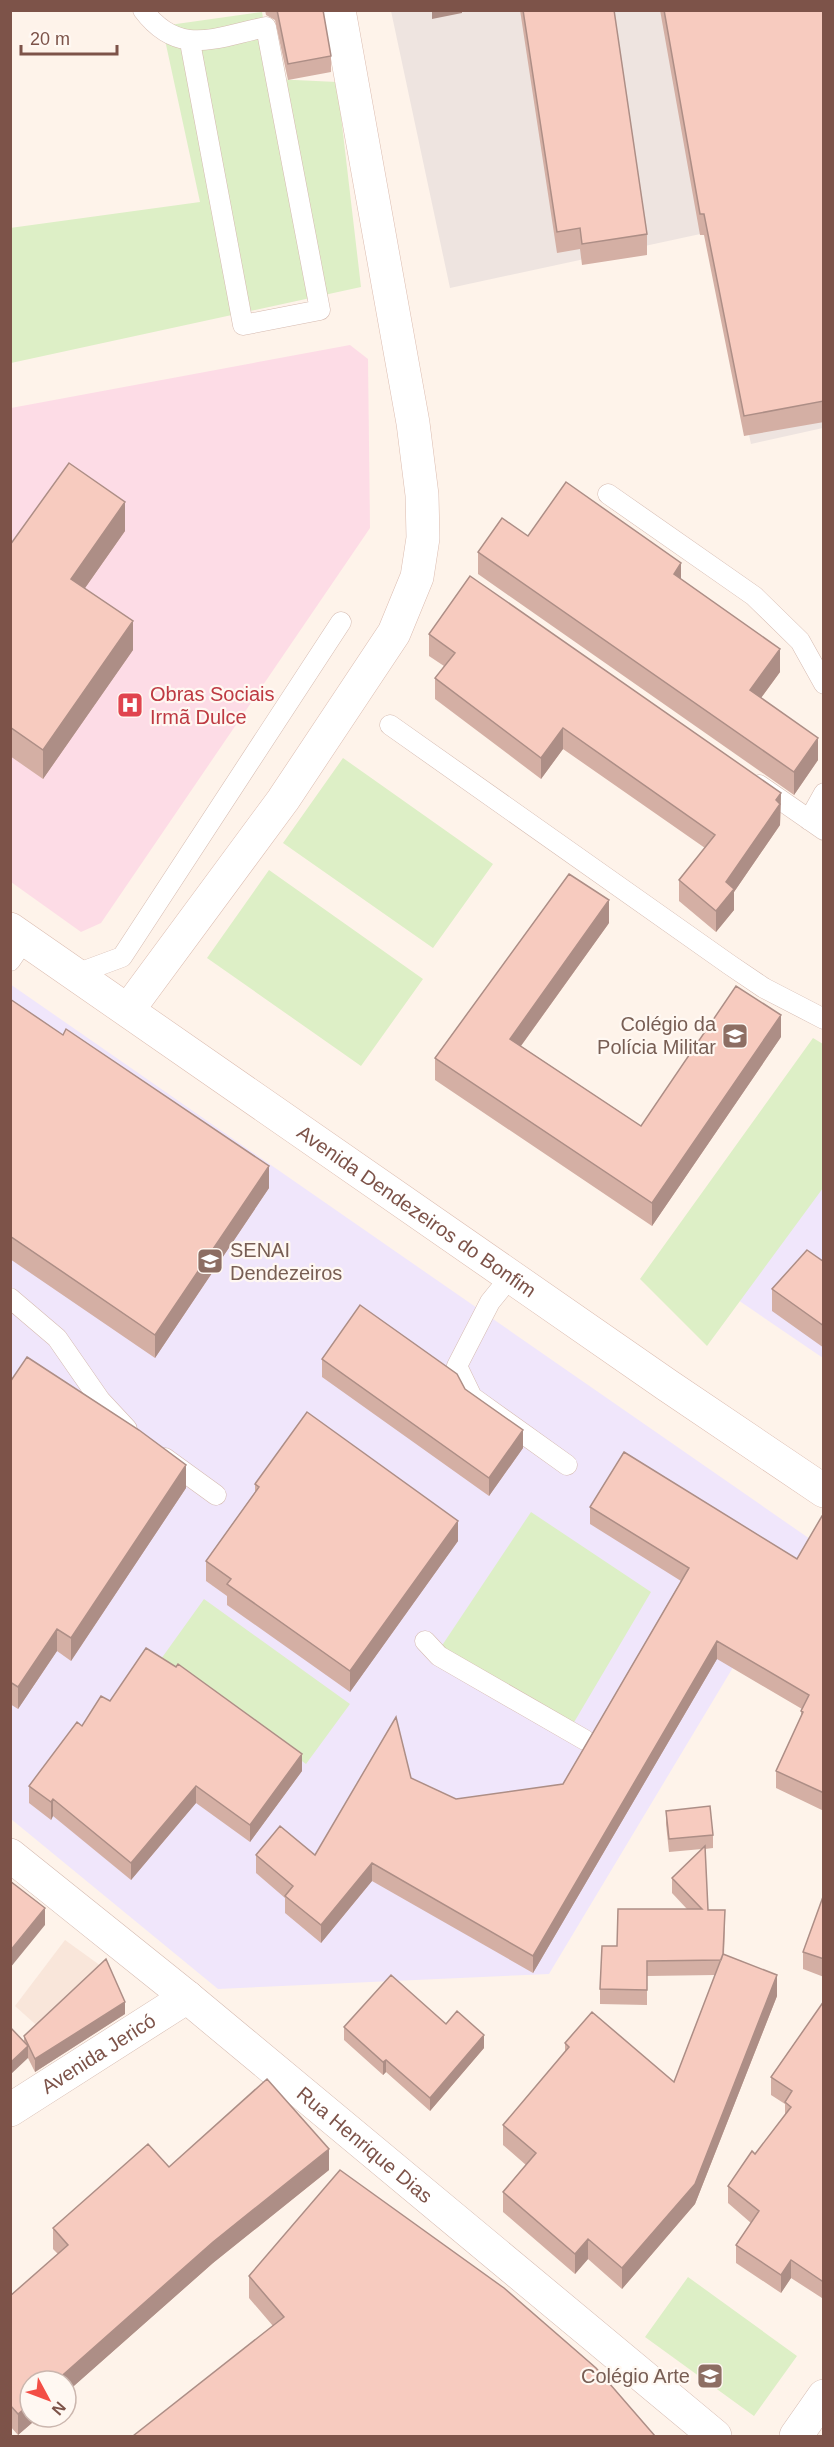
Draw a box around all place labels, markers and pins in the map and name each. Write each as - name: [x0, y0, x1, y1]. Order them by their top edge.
- place label: Obras Sociais Irmã Dulce: [150, 683, 275, 728]
- hospital icon: Obras Sociais Irmã Dulce: [115, 690, 145, 720]
- place label: Colégio da Polícia Militar: [597, 1013, 717, 1058]
- school or university icon: Colégio da Polícia Militar: [720, 1021, 750, 1051]
- place label: SENAI Dendezeiros: [230, 1239, 342, 1284]
- school or university icon: SENAI Dendezeiros: [195, 1246, 225, 1276]
- school or university icon: Colégio Arte: [695, 2361, 725, 2391]
- place label: Colégio Arte: [581, 2365, 690, 2387]

